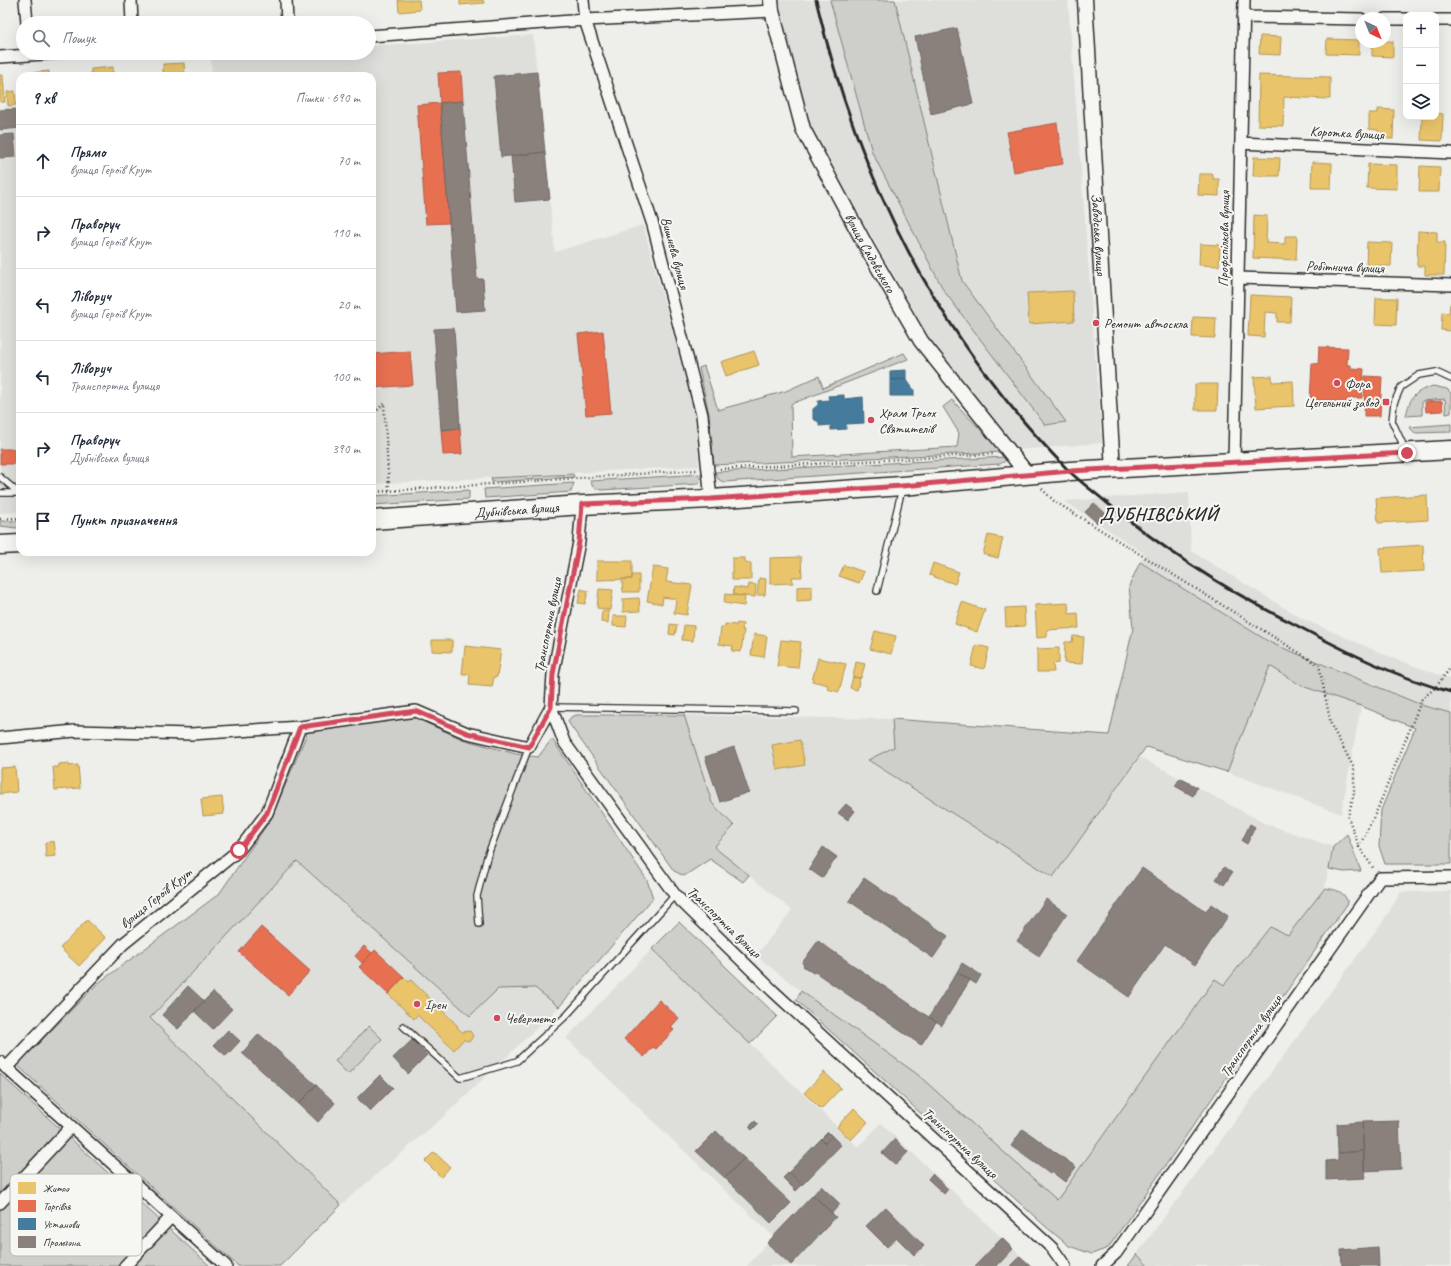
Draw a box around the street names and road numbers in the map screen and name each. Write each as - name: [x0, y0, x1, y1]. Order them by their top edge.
- street label: Коротка вулиця: [1310, 123, 1386, 143]
- street label: Профспілкова вулиця: [1215, 189, 1233, 287]
- street label: Заводська вулиця: [1088, 193, 1110, 277]
- street label: вулиця Садовського: [841, 210, 900, 296]
- street label: Вишнева вулиця: [657, 215, 693, 292]
- street label: Робітнича вулиця: [1306, 257, 1386, 277]
- street label: Дубнівська вулиця: [474, 498, 560, 521]
- street label: Транспортна вулиця: [530, 575, 566, 674]
- street label: вулиця Героїв Крут: [117, 863, 196, 932]
- street label: Транспортна вулиця: [684, 883, 765, 962]
- street label: Транспортна вулиця: [1217, 991, 1286, 1080]
- street label: Транспортна вулиця: [919, 1104, 1002, 1183]

